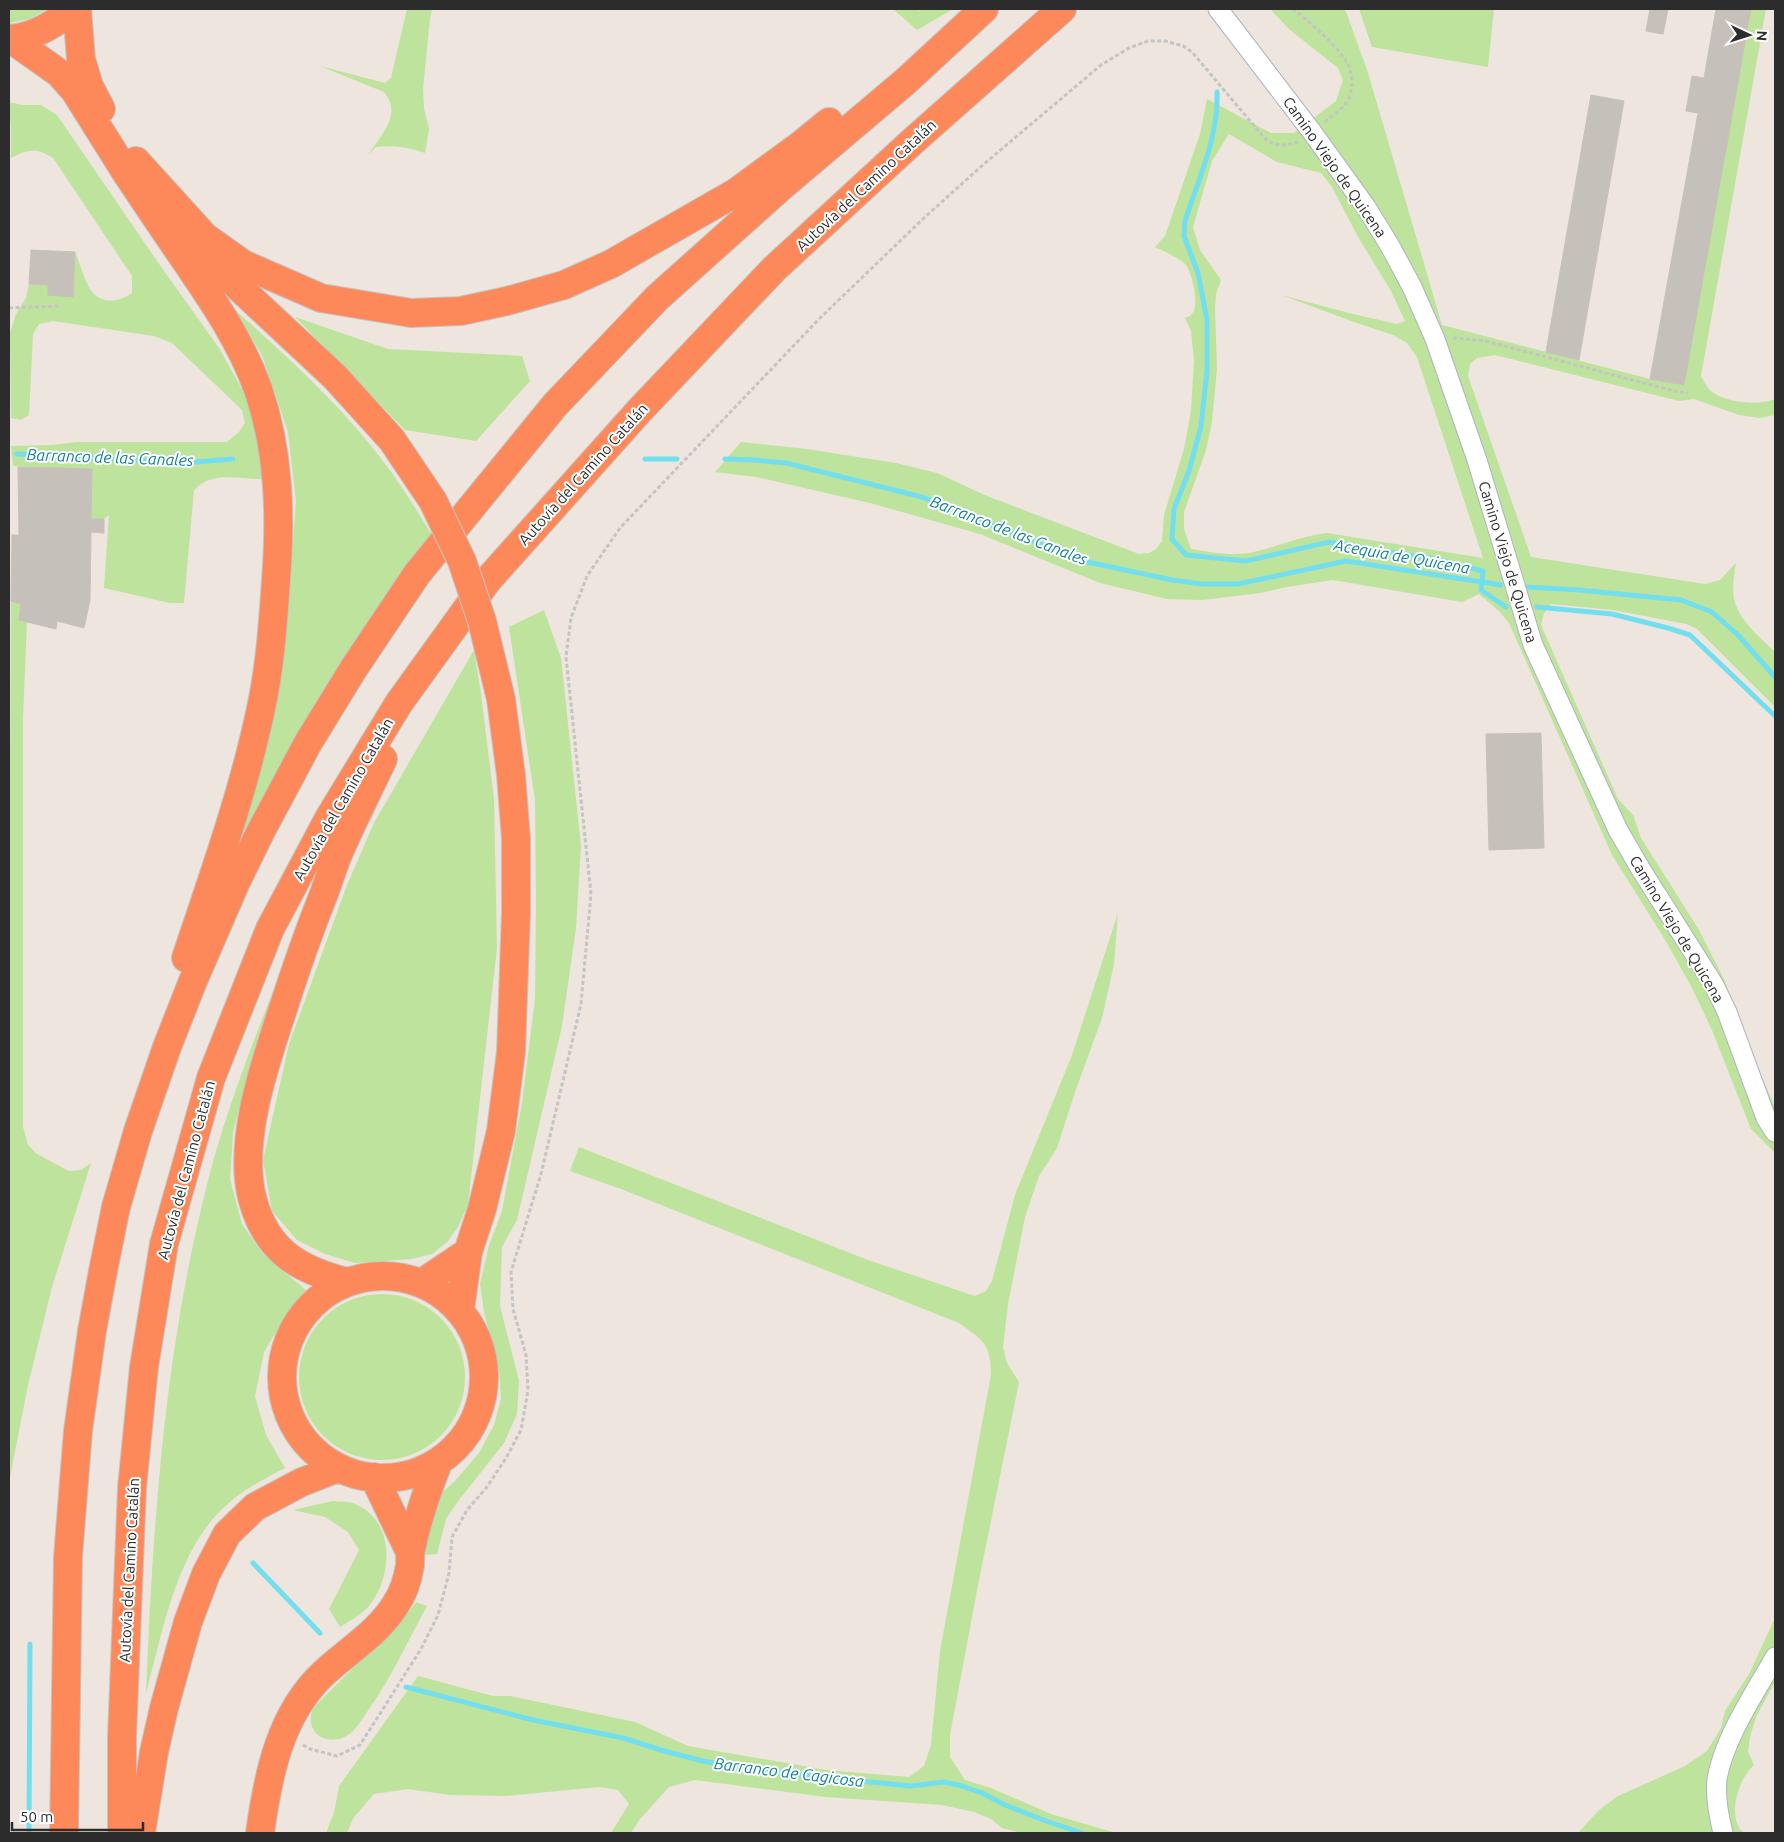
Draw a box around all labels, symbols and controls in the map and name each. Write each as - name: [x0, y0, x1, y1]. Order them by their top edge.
- north arrow: [1724, 10, 1774, 60]
- text: N: [1754, 30, 1770, 42]
- street label: Camino Viejo de Quicena: [1280, 93, 1390, 241]
- street label: Autovía del Camino Catalán: [793, 116, 939, 254]
- street label: Autovía del Camino Catalán: [515, 400, 651, 548]
- water label: Barranco de las Canales: [26, 445, 194, 469]
- street label: Camino Viejo de Quicena: [1475, 479, 1541, 645]
- water label: Barranco de las Canales: [928, 492, 1090, 568]
- water label: Acequia de Quicena: [1331, 535, 1472, 578]
- street label: Autovía del Camino Catalán: [290, 715, 396, 883]
- street label: Camino Viejo de Quicena: [1626, 853, 1728, 1005]
- street label: Autovía del Camino Catalán: [154, 1079, 218, 1261]
- street label: Autovía del Camino Catalán: [116, 1477, 142, 1663]
- water label: Barranco de Cagicosa: [713, 1754, 865, 1790]
- scale bar: [12, 1800, 144, 1832]
- text: 50 m: [20, 1808, 53, 1825]

